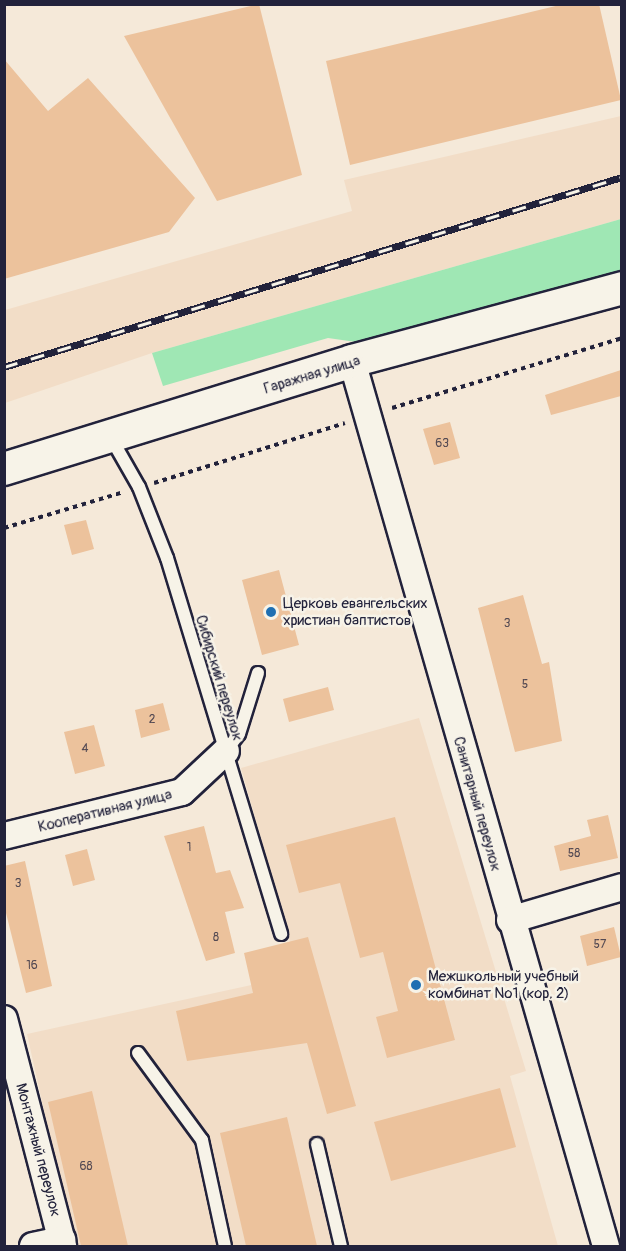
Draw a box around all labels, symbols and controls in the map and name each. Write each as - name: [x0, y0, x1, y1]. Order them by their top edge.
- street label: Гаражная улица: [262, 352, 362, 398]
- house number: 63: [435, 437, 449, 451]
- place label: Церковь евангельских христиан баптистов: [283, 594, 428, 629]
- marker: Церковь евангельских христиан баптистов: [264, 605, 278, 619]
- street label: Сибирский переулок: [191, 613, 247, 743]
- house number: 3: [504, 617, 510, 631]
- house number: 5: [522, 678, 528, 692]
- house number: 2: [149, 713, 155, 727]
- street label: Санитарный переулок: [449, 735, 505, 873]
- house number: 4: [82, 742, 88, 756]
- street label: Кооперативная улица: [36, 786, 174, 836]
- house number: 1: [187, 841, 191, 855]
- house number: 58: [568, 847, 580, 861]
- house number: 3: [15, 877, 21, 891]
- house number: 8: [213, 931, 219, 945]
- house number: 57: [594, 938, 606, 952]
- house number: 16: [26, 959, 38, 973]
- place label: Межшкольный учебный комбинат №1 (кор. 2): [428, 967, 579, 1002]
- marker: Межшкольный учебный комбинат №1 (кор. 2): [409, 978, 423, 992]
- street label: Монтажный переулок: [11, 1081, 65, 1219]
- house number: 68: [79, 1160, 93, 1174]

